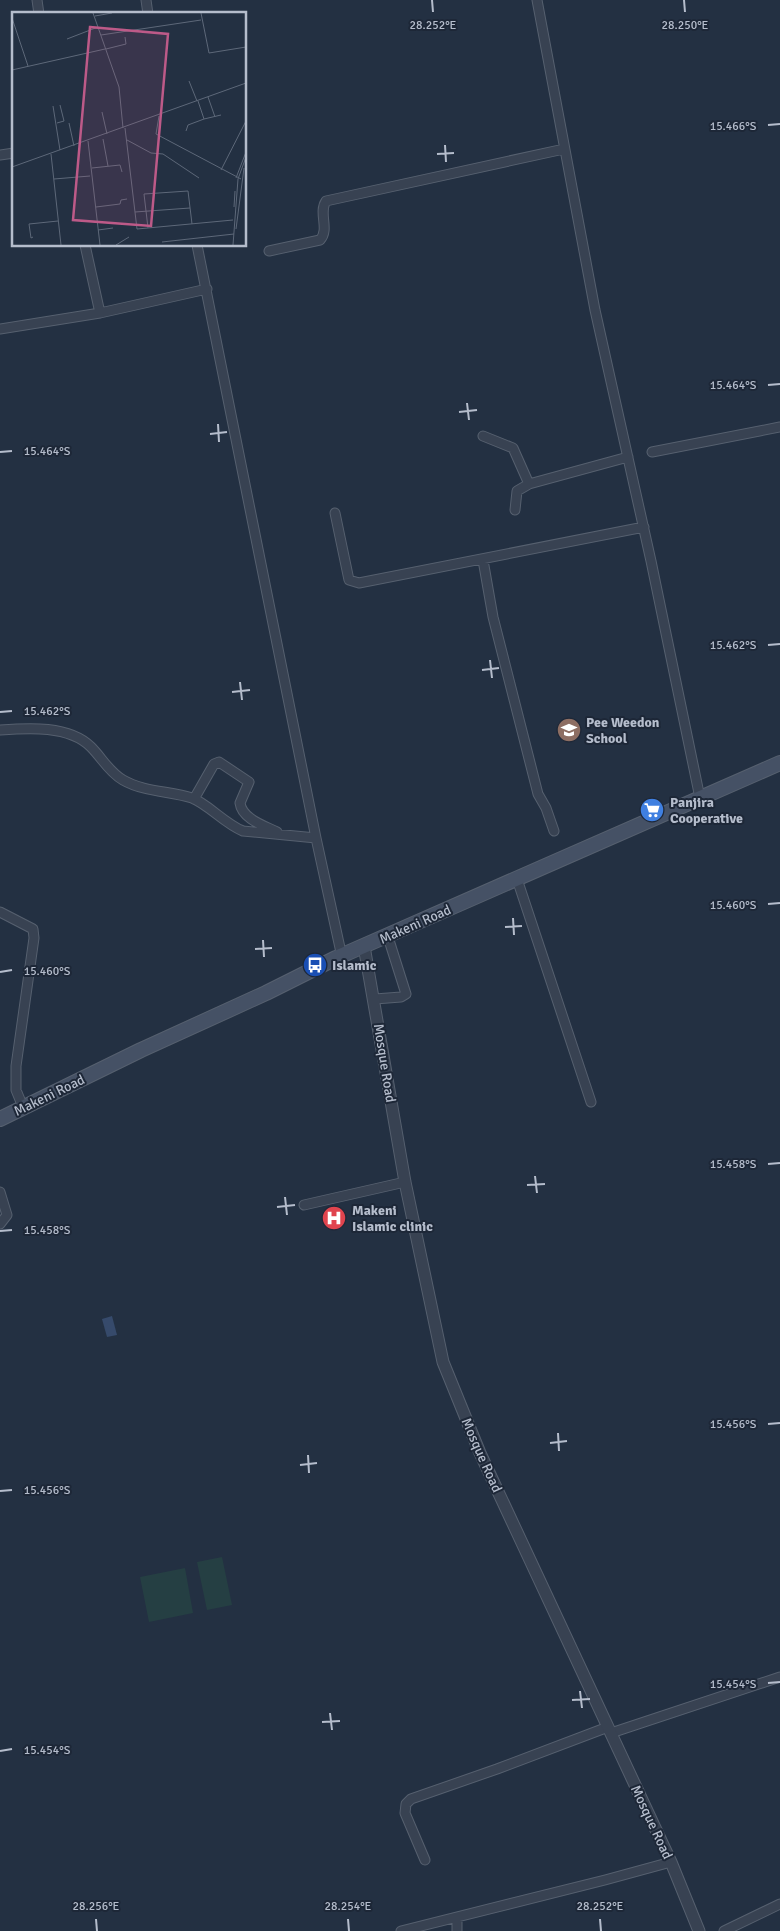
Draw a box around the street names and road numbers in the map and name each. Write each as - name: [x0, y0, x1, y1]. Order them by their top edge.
- street label: Makeni Road: [377, 901, 454, 948]
- street label: Mosque Road: [370, 1022, 399, 1104]
- street label: Makeni Road: [11, 1071, 87, 1120]
- street label: Mosque Road: [458, 1415, 506, 1495]
- street label: Mosque Road: [627, 1782, 676, 1862]

